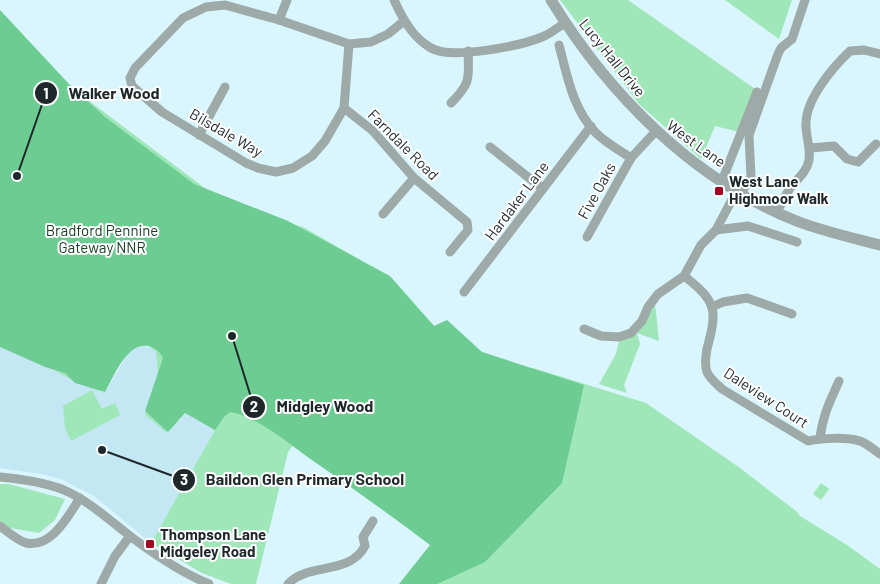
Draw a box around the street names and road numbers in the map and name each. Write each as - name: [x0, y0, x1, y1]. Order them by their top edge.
- street label: Lucy Hall Drive: [576, 15, 650, 100]
- street label: Bilsdale Way: [187, 104, 266, 160]
- street label: Farndale Road: [365, 105, 443, 183]
- street label: West Lane: [664, 116, 729, 170]
- street label: Hardaker Lane: [481, 157, 552, 244]
- street label: Five Oaks: [573, 159, 619, 222]
- street label: Daleview Court: [721, 363, 812, 431]

